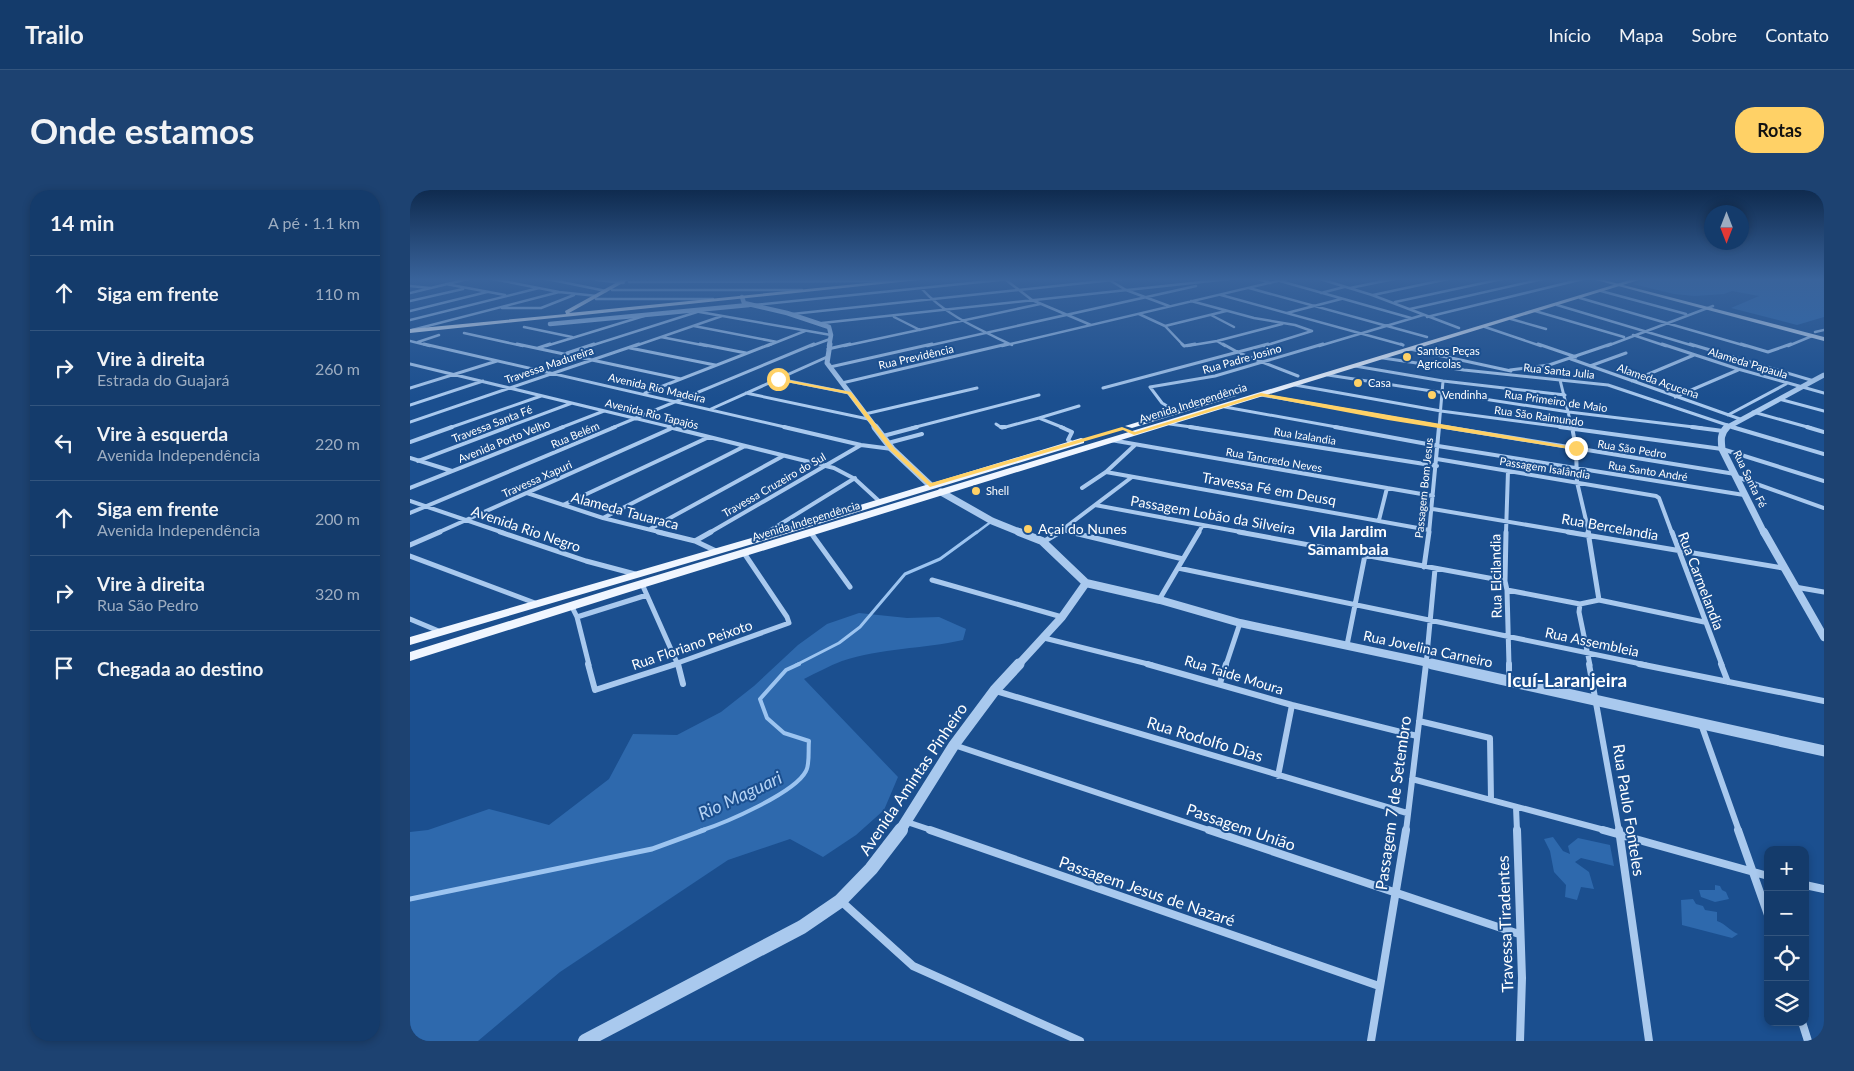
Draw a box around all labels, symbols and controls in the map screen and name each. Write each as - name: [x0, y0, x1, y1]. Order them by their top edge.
- text: Trailo: [25, 20, 84, 49]
- text: Início: [1549, 24, 1591, 46]
- text: Mapa: [1619, 24, 1663, 46]
- text: Sobre: [1691, 24, 1737, 46]
- text: Contato: [1765, 24, 1829, 46]
- button: Rotas: [1735, 107, 1824, 153]
- text: Onde estamos: [30, 109, 254, 151]
- north arrow: [1704, 205, 1749, 250]
- text: 14 min: [50, 210, 114, 235]
- text: A pé · 1.1 km: [268, 213, 360, 232]
- icon: ahead: [50, 279, 78, 307]
- text: Siga em frente: [97, 282, 219, 305]
- text: 110 m: [315, 284, 360, 303]
- street label: Rua Padre Josino: [1201, 341, 1283, 376]
- street label: Rua Previdência: [877, 342, 955, 371]
- street label: Travessa Madureira: [503, 343, 595, 386]
- place label: Santos Peças Agrícolas: [1417, 344, 1480, 370]
- street label: Alameda Papaula: [1707, 344, 1790, 381]
- text: Vire à direita: [97, 347, 205, 370]
- marker: Santos Peças Agrícolas: [1401, 351, 1413, 363]
- icon: right: [50, 354, 78, 382]
- text: 260 m: [315, 359, 360, 378]
- street label: Rua Santa Julia: [1523, 360, 1595, 381]
- street label: Alameda Açucena: [1616, 360, 1701, 401]
- route start: [767, 368, 790, 391]
- text: Estrada do Guajará: [97, 370, 229, 389]
- street label: Avenida Rio Madeira: [607, 370, 707, 405]
- place label: Casa: [1368, 376, 1391, 389]
- marker: Casa: [1352, 377, 1364, 389]
- street label: Avenida Independência: [1137, 380, 1248, 425]
- street label: Rua Primeiro de Maio: [1504, 387, 1608, 414]
- place label: Vendinha: [1442, 388, 1487, 401]
- marker: Vendinha: [1426, 389, 1438, 401]
- street label: Avenida Rio Tapajós: [604, 396, 700, 431]
- street label: Travessa Santa Fé: [450, 402, 534, 445]
- street label: Rua São Raimundo: [1494, 403, 1585, 428]
- street label: Avenida Porto Velho: [456, 416, 552, 465]
- street label: Rua Belém: [549, 419, 601, 451]
- text: Vire à esquerda: [97, 422, 228, 445]
- street label: Rua Izalandia: [1273, 424, 1337, 447]
- icon: left: [50, 429, 78, 457]
- text: 220 m: [315, 434, 360, 453]
- street label: Passagem Bom Jesus: [1412, 437, 1435, 539]
- route end: [1565, 437, 1588, 460]
- street label: Rua São Pedro: [1597, 437, 1668, 460]
- text: Avenida Independência: [97, 445, 260, 464]
- street label: Rua Tancredo Neves: [1225, 445, 1324, 474]
- street label: Rua Santa Fé: [1731, 448, 1770, 510]
- street label: Travessa Cruzeiro do Sul: [720, 450, 828, 519]
- street label: Passagem Isalândia: [1499, 454, 1591, 481]
- street label: Travessa Xapuri: [500, 457, 574, 500]
- street label: Rua Santo André: [1607, 458, 1689, 483]
- street label: Travessa Fé em Deusq: [1201, 468, 1338, 509]
- place label: Shell: [986, 484, 1009, 497]
- marker: Shell: [970, 485, 982, 497]
- street label: Alameda Tauaraca: [570, 488, 681, 533]
- street label: Passagem Lobão da Silveira: [1129, 492, 1297, 537]
- text: Siga em frente: [97, 497, 219, 520]
- street label: Avenida Independência: [750, 498, 861, 543]
- street label: Avenida Rio Negro: [469, 502, 583, 555]
- icon: ahead: [50, 504, 78, 532]
- text: 200 m: [315, 509, 360, 528]
- street label: Rua Bercelandia: [1560, 510, 1660, 543]
- text: Avenida Independência: [97, 520, 260, 539]
- place label: Açai do Nunes: [1038, 520, 1127, 537]
- district label: Vila Jardim Samambaia: [1307, 521, 1389, 558]
- marker: Açai do Nunes: [1022, 523, 1034, 535]
- street label: Rua Carmelandia: [1675, 530, 1728, 632]
- street label: Rua Elcilandia: [1486, 534, 1505, 618]
- text: Vire à direita: [97, 572, 205, 595]
- icon: right: [50, 579, 78, 607]
- text: 320 m: [315, 584, 360, 603]
- text: Rua São Pedro: [97, 595, 199, 614]
- street label: Rua Floriano Peixoto: [629, 616, 755, 673]
- street label: Rua Assembleia: [1544, 623, 1641, 660]
- street label: Rua Jovelina Carneiro: [1362, 626, 1494, 671]
- street label: Rua Taide Moura: [1183, 651, 1286, 698]
- icon: arrive: [50, 654, 78, 682]
- text: Chegada ao destino: [97, 657, 263, 680]
- district label: Icuí-Laranjeira: [1507, 668, 1627, 691]
- street label: Avenida Amintas Pinheiro: [855, 699, 971, 858]
- street label: Rua Rodolfo Dias: [1145, 712, 1266, 765]
- street label: Passagem 7 de Setembro: [1371, 715, 1414, 891]
- street label: Rua Paulo Fonteles: [1610, 743, 1649, 877]
- water label: Rio Maguari: [694, 766, 785, 824]
- street label: Passagem União: [1184, 799, 1298, 854]
- map controls: [1764, 846, 1809, 1026]
- button: +: [1764, 846, 1809, 891]
- street label: Passagem Jesus de Nazaré: [1057, 851, 1238, 930]
- street label: Travessa Tiradentes: [1493, 855, 1516, 993]
- button: −: [1764, 891, 1809, 936]
- button: locate: [1764, 936, 1809, 981]
- button: layers: [1764, 981, 1809, 1026]

